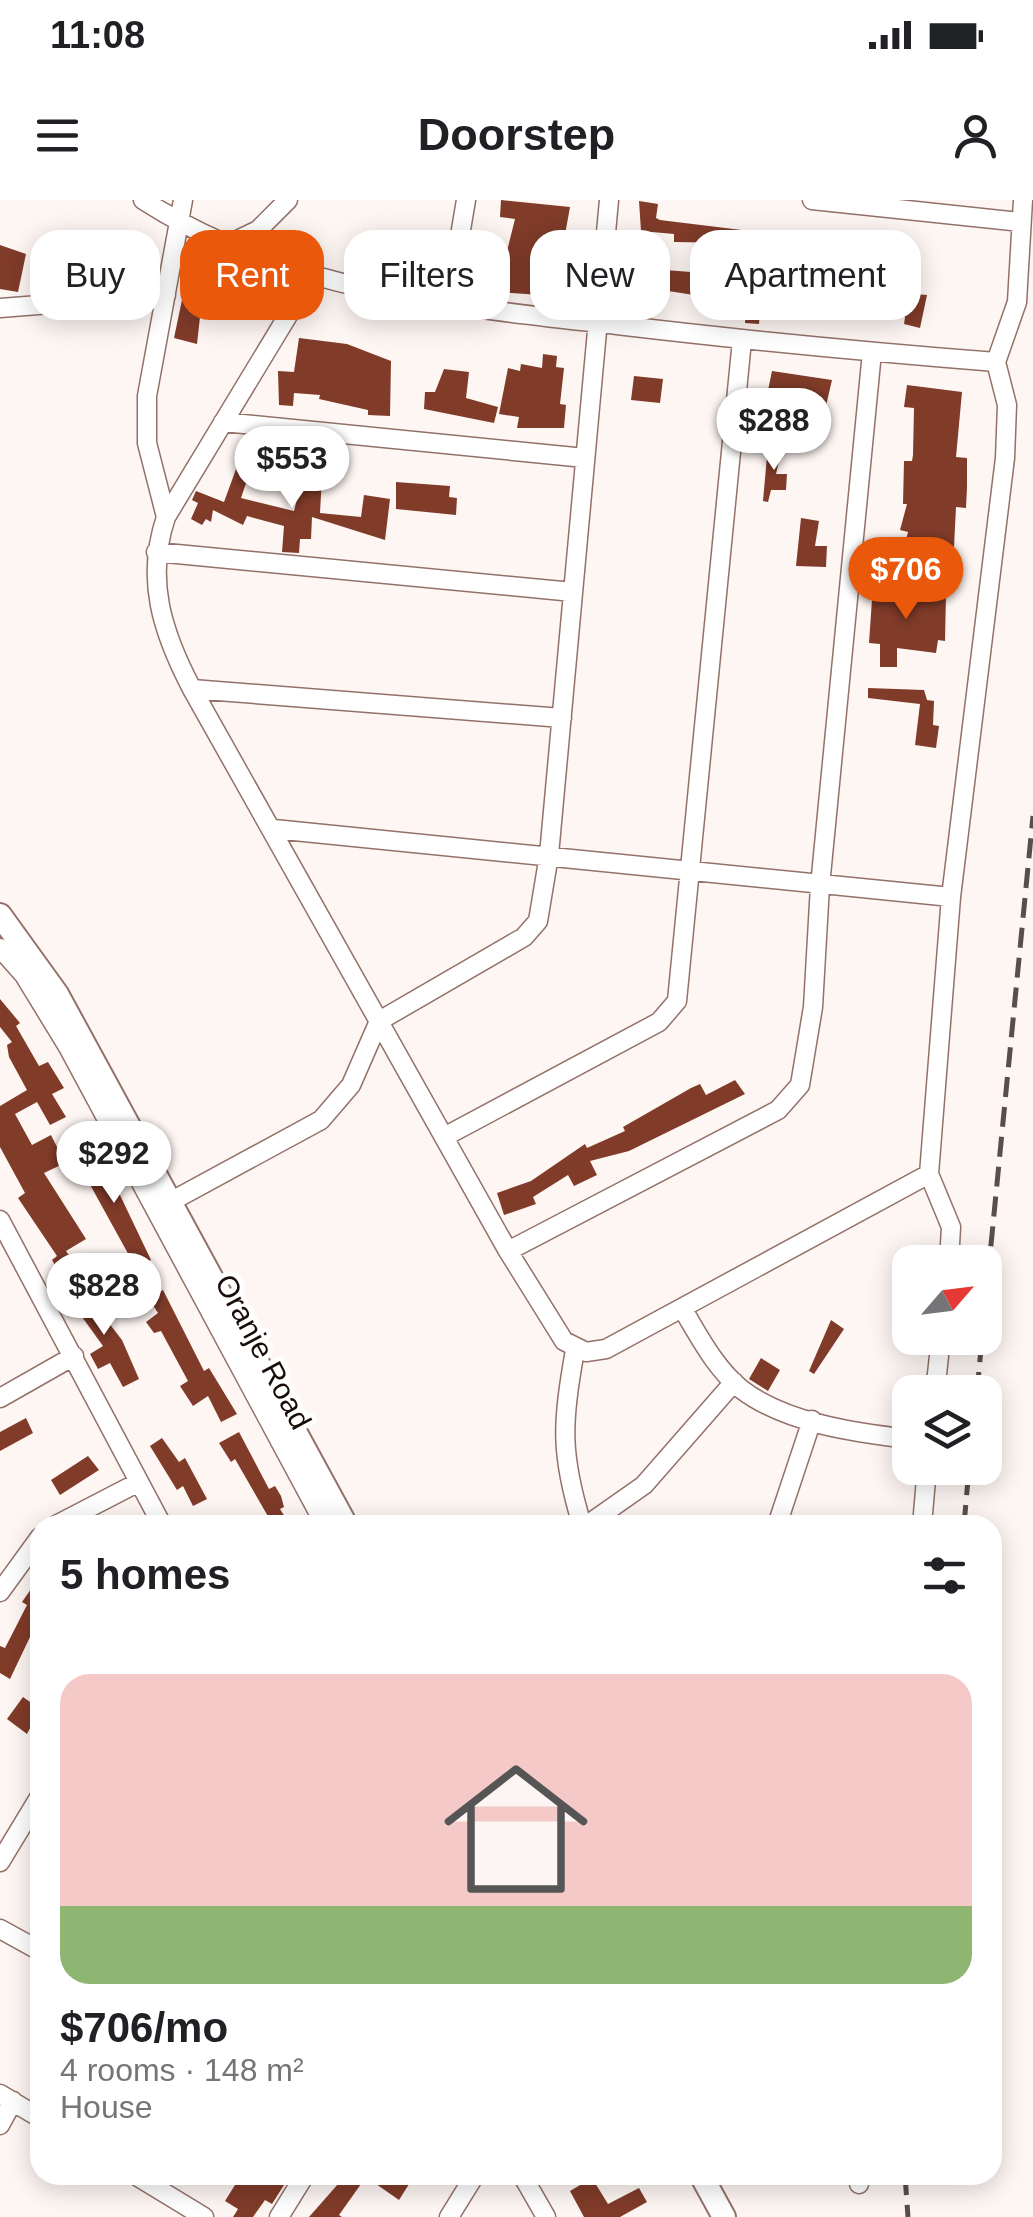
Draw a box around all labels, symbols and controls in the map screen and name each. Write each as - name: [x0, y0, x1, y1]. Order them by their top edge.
- text: 11:08: [50, 14, 145, 56]
- icon: menu: [30, 108, 85, 163]
- icon: person: [948, 108, 1003, 163]
- text: Doorstep: [418, 109, 615, 160]
- chip: Buy: [30, 230, 160, 320]
- chip: Rent: [180, 230, 324, 320]
- chip: Filters: [344, 230, 510, 320]
- chip: New: [530, 230, 670, 320]
- chip: Apartment: [690, 230, 921, 320]
- pin: $288: [715, 388, 833, 473]
- text: $288: [738, 402, 810, 438]
- pin: $553: [233, 426, 351, 511]
- text: $553: [256, 440, 328, 476]
- pin: $706: [847, 537, 965, 622]
- text: $706: [870, 551, 942, 587]
- pin: $292: [55, 1121, 173, 1206]
- text: $292: [78, 1135, 150, 1171]
- north arrow: [892, 1245, 1002, 1355]
- map controls: [892, 1245, 1002, 1485]
- pin: $828: [45, 1253, 163, 1338]
- text: $828: [68, 1267, 140, 1303]
- street label: Oranje Road: [209, 1269, 318, 1435]
- button: layers: [892, 1375, 1002, 1485]
- icon: filters: [917, 1548, 972, 1603]
- text: 5 homes: [60, 1551, 230, 1598]
- icon: home: [426, 1739, 606, 1919]
- text: $706/mo: [60, 2004, 228, 2051]
- text: 4 rooms · 148 m²: [60, 2052, 304, 2088]
- text: House: [60, 2089, 153, 2125]

